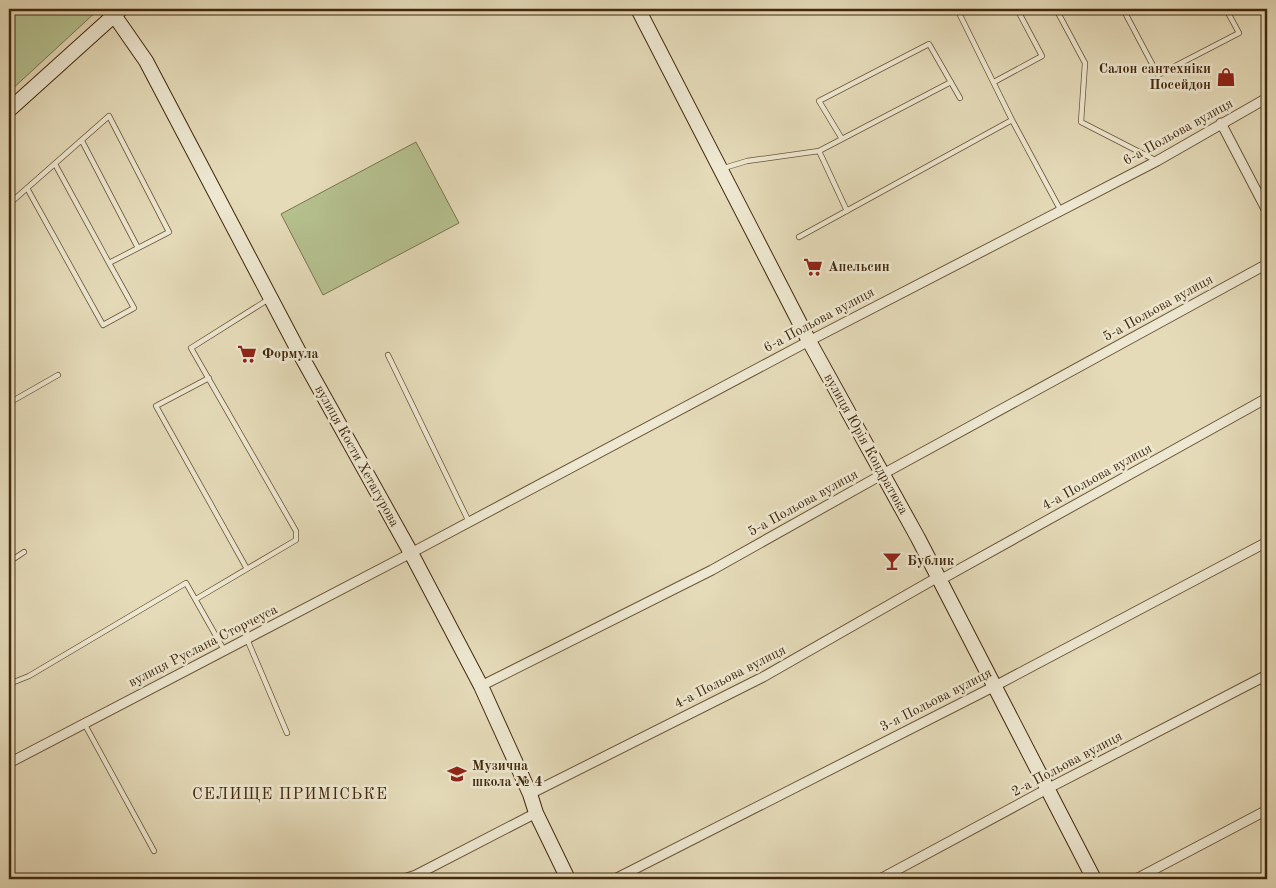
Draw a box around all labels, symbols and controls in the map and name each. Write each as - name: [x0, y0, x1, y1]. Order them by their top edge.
- place label: Салон сантехніки Посейдон: [1099, 62, 1211, 92]
- shop icon: Салон сантехніки Посейдон: [1215, 66, 1237, 88]
- street label: 6-а Польова вулиця: [1121, 96, 1235, 168]
- supermarket icon: Апельсин: [802, 256, 824, 278]
- place label: Апельсин: [828, 260, 890, 274]
- street label: 5-а Польова вулиця: [1101, 272, 1215, 344]
- street label: 6-а Польова вулиця: [761, 285, 877, 355]
- supermarket icon: Формула: [236, 343, 258, 365]
- place label: Формула: [262, 347, 319, 361]
- street label: вулиця Юрія Кондратюка: [821, 371, 911, 517]
- street label: вулиця Кости Хетагурова: [312, 383, 402, 529]
- street label: 4-а Польова вулиця: [1040, 441, 1154, 513]
- street label: 5-а Польова вулиця: [746, 467, 860, 539]
- bar icon: Бублик: [881, 550, 903, 572]
- place label: Бублик: [907, 554, 955, 568]
- street label: вулиця Руслана Сторчеуса: [126, 602, 280, 690]
- street label: 4-а Польова вулиця: [672, 643, 788, 711]
- street label: 3-я Польова вулиця: [878, 666, 994, 734]
- street label: 2-а Польова вулиця: [1009, 729, 1125, 799]
- place label: Музична школа № 4: [472, 759, 543, 789]
- school or university icon: Музична школа № 4: [446, 763, 468, 785]
- district label: СЕЛИЩЕ ПРИМІСЬКЕ: [192, 787, 388, 803]

